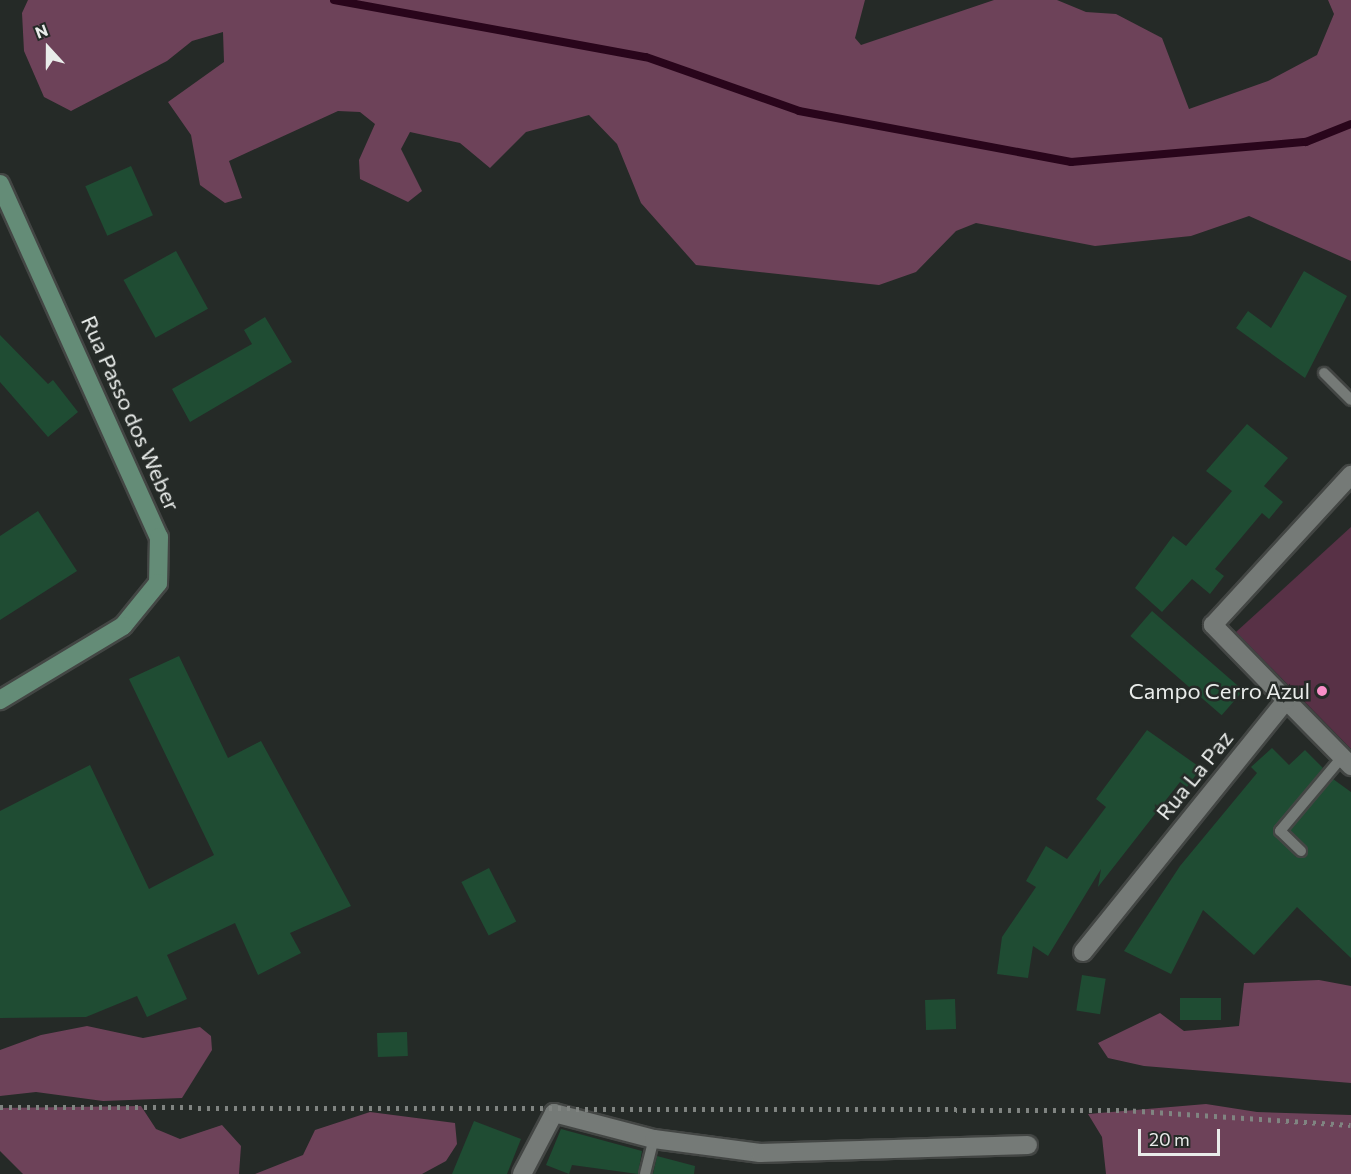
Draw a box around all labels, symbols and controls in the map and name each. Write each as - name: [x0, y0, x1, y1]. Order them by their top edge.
- north arrow: [18, 18, 78, 78]
- text: N: [32, 20, 50, 42]
- street label: Rua Passo dos Weber: [76, 311, 186, 515]
- place label: Campo Cerro Azul: [1129, 678, 1310, 704]
- marker: Campo Cerro Azul: [1315, 684, 1329, 698]
- street label: Rua La Paz: [1150, 725, 1238, 825]
- scale bar: [1141, 1117, 1224, 1155]
- text: 20 m: [1149, 1128, 1190, 1150]

